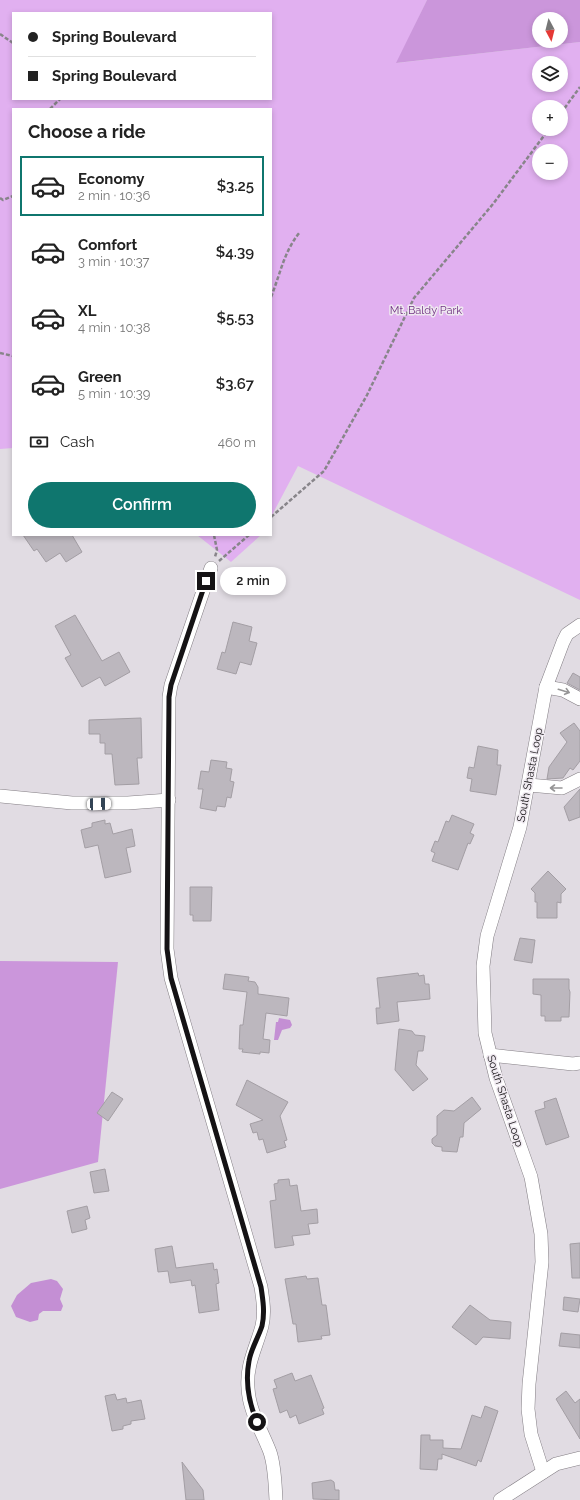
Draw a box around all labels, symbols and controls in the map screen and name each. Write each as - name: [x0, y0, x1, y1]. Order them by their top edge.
- north arrow: [532, 12, 568, 48]
- map controls: [532, 12, 568, 180]
- text: Spring Boulevard: [52, 28, 177, 46]
- button: layers: [532, 56, 568, 92]
- text: Spring Boulevard: [52, 67, 177, 85]
- button: +: [532, 100, 568, 136]
- text: Choose a ride: [28, 121, 146, 142]
- button: −: [532, 144, 568, 180]
- icon: car: [30, 168, 66, 204]
- text: Economy: [78, 170, 145, 188]
- text: $3.25: [217, 177, 254, 195]
- text: 2 min · 10:36: [78, 188, 150, 203]
- icon: car: [30, 234, 66, 270]
- text: Comfort: [78, 236, 137, 254]
- text: $4.39: [216, 243, 254, 261]
- text: 3 min · 10:37: [78, 254, 150, 269]
- icon: car: [30, 300, 66, 336]
- text: XL: [78, 302, 96, 320]
- park label: Mt. Baldy Park: [390, 304, 462, 317]
- text: $5.53: [217, 309, 254, 327]
- text: 4 min · 10:38: [78, 320, 150, 335]
- icon: car: [30, 366, 66, 402]
- text: Green: [78, 368, 122, 386]
- text: $3.67: [216, 375, 254, 393]
- text: 5 min · 10:39: [78, 386, 150, 401]
- icon: cash: [28, 431, 50, 453]
- text: Cash: [60, 433, 94, 451]
- text: 460 m: [218, 435, 256, 450]
- button: Confirm: [28, 482, 256, 528]
- callout: 2 min: [220, 567, 286, 595]
- route end: [197, 572, 215, 590]
- text: 2 min: [236, 573, 270, 588]
- one-way arrow: [557, 688, 570, 695]
- street label: South Shasta Loop: [514, 727, 546, 823]
- one-way arrow: [550, 784, 563, 792]
- car: [87, 798, 111, 810]
- street label: South Shasta Loop: [484, 1053, 526, 1149]
- route start: [248, 1413, 266, 1431]

